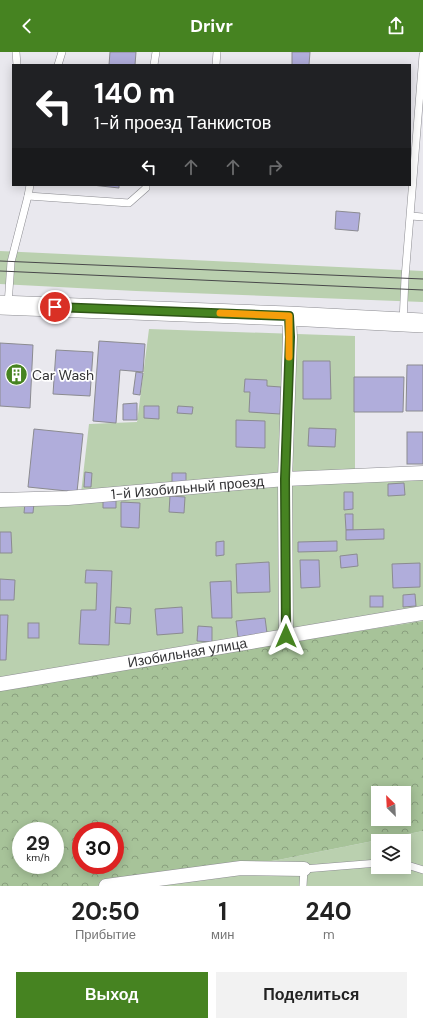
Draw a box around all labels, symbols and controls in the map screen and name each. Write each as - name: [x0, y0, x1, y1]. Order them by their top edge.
- text: Drivr: [190, 14, 233, 38]
- icon: back: [16, 15, 38, 37]
- icon: share: [385, 15, 407, 37]
- text: 140 m: [94, 75, 175, 112]
- icon: left: [28, 80, 80, 132]
- text: 1-й проезд Танкистов: [94, 111, 271, 135]
- icon: left: [138, 156, 160, 178]
- icon: ahead: [180, 156, 202, 178]
- icon: ahead: [222, 156, 244, 178]
- icon: right: [264, 156, 286, 178]
- pin: [38, 290, 72, 324]
- icon: arrive: [44, 296, 66, 318]
- building icon: Car Wash: [3, 362, 29, 388]
- place label: Car Wash: [32, 366, 94, 384]
- street label: 1-й Изобильный проезд: [110, 472, 265, 503]
- position arrow: [265, 615, 307, 657]
- street label: Изобильная улица: [126, 634, 249, 671]
- north arrow: [371, 786, 411, 826]
- map controls: [371, 786, 411, 874]
- speed limit sign: 30: [72, 822, 124, 874]
- text: 29: [26, 830, 50, 856]
- button: layers: [371, 834, 411, 874]
- text: km/h: [26, 851, 50, 864]
- text: 20:50: [71, 896, 140, 927]
- text: 1: [218, 896, 227, 927]
- text: 240: [306, 896, 352, 927]
- text: Прибытие: [75, 926, 136, 943]
- text: мин: [211, 926, 234, 943]
- text: m: [323, 926, 334, 943]
- button: Выход: [16, 972, 208, 1018]
- button: Поделиться: [216, 972, 407, 1018]

